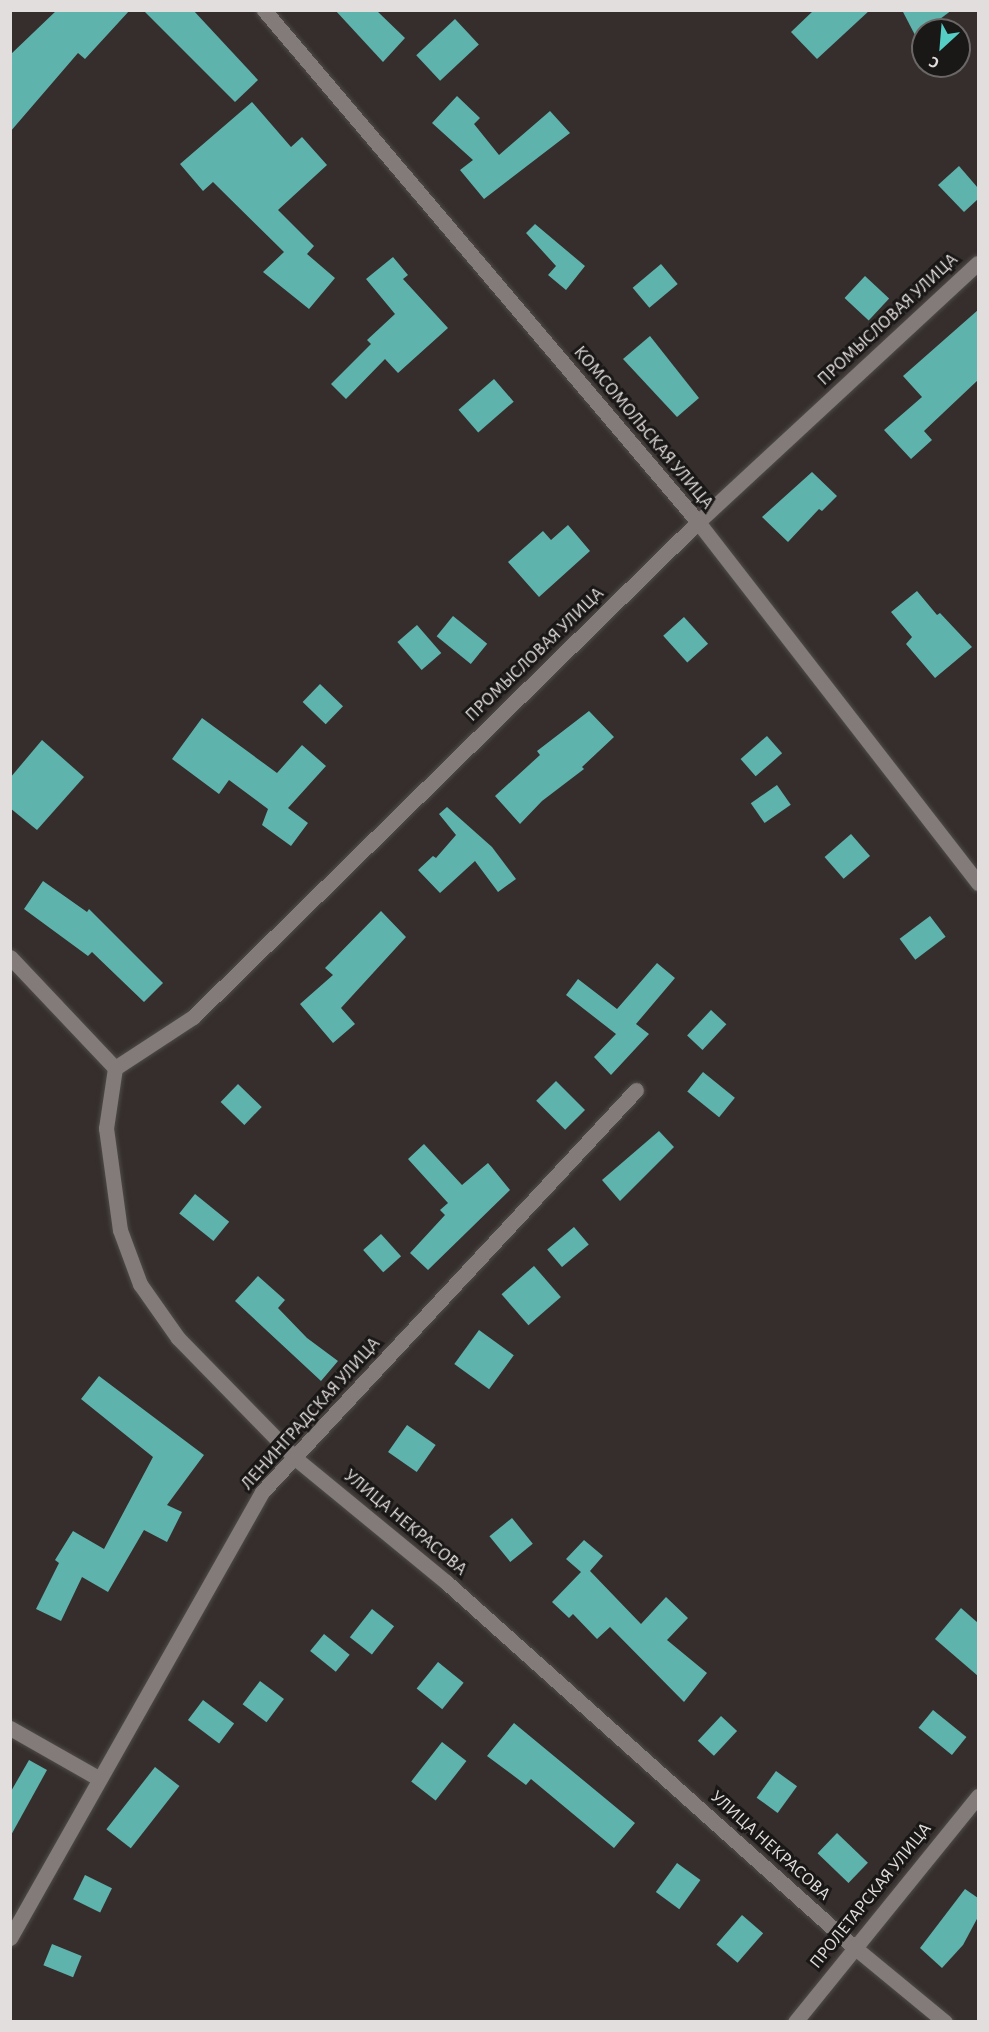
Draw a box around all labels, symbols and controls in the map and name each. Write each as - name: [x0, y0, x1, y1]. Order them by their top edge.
- north arrow: [911, 18, 971, 78]
- text: С: [927, 53, 941, 72]
- street label: ПРОМЫСЛОВАЯ УЛИЦА: [813, 249, 963, 391]
- street label: КОМСОМОЛЬСКАЯ УЛИЦА: [568, 342, 718, 514]
- street label: ПРОМЫСЛОВАЯ УЛИЦА: [461, 583, 609, 727]
- street label: ЛЕНИНГРАДСКАЯ УЛИЦА: [237, 1333, 385, 1495]
- street label: УЛИЦА НЕКРАСОВА: [339, 1465, 471, 1581]
- street label: УЛИЦА НЕКРАСОВА: [706, 1787, 834, 1905]
- street label: ПРОЛЕТАРСКАЯ УЛИЦА: [806, 1819, 936, 1973]

